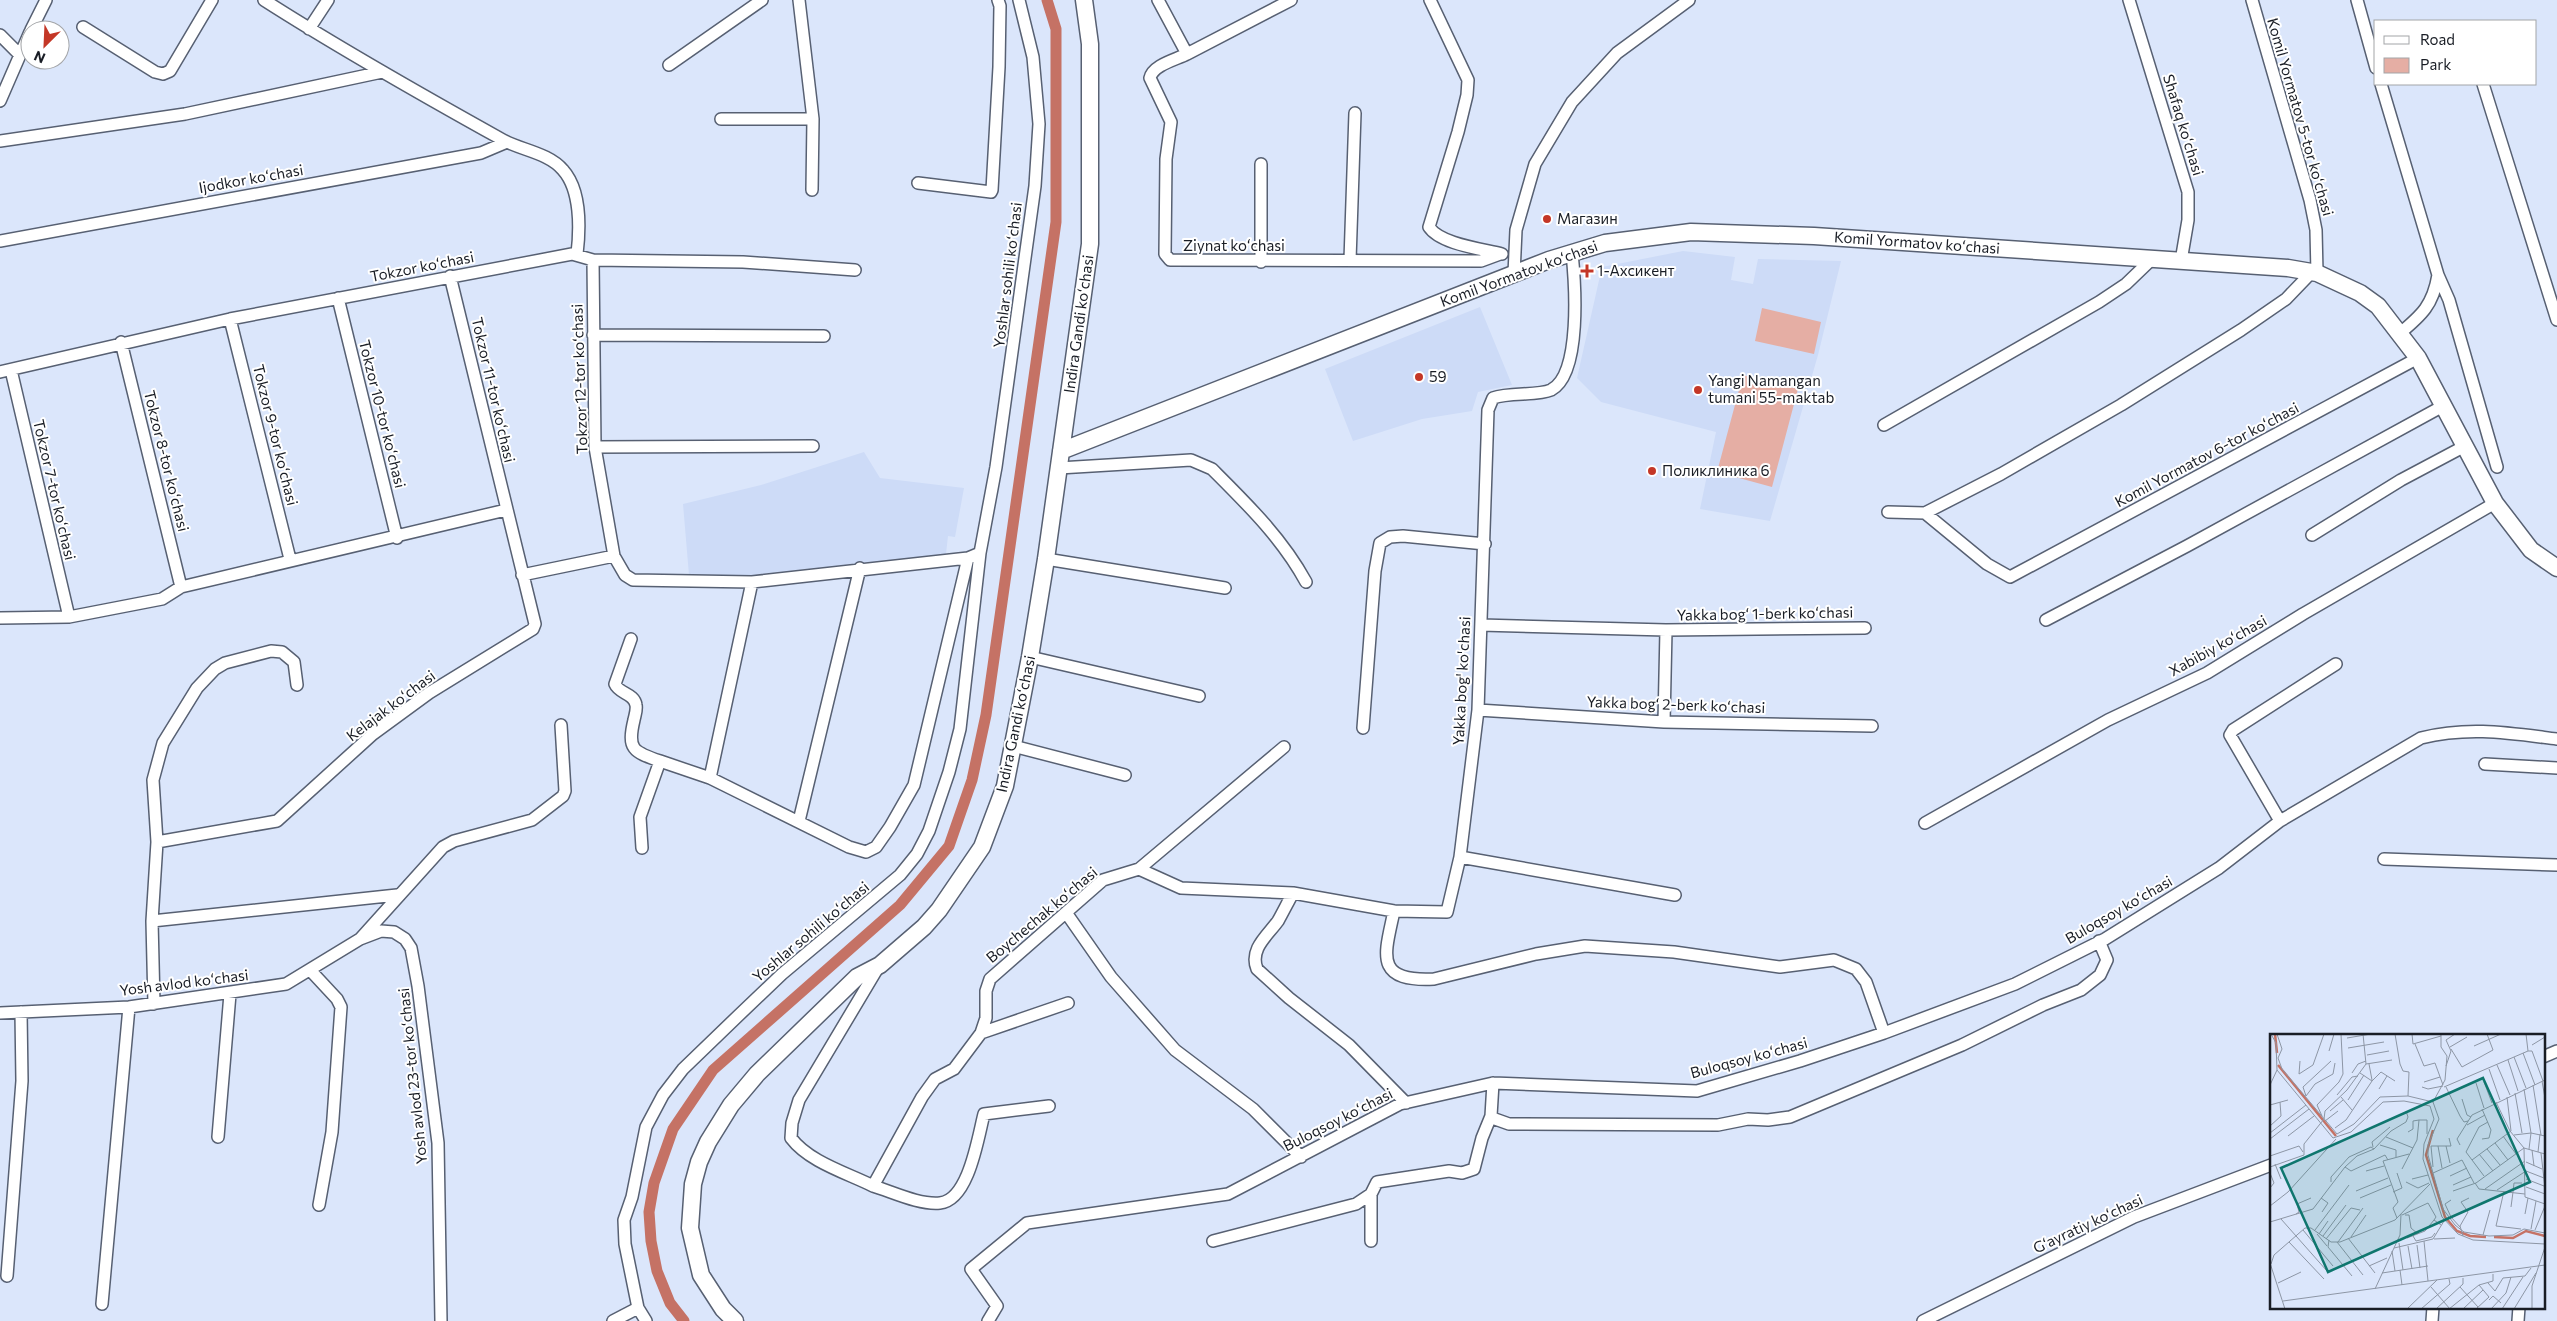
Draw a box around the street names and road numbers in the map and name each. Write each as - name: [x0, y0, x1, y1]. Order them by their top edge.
- street label: Komil Yormatov 5-tor koʻchasi: [2264, 16, 2338, 218]
- street label: Shafaq koʻchasi: [2160, 72, 2208, 178]
- street label: Ijodkor koʻchasi: [197, 160, 305, 196]
- street label: Yoshlar sohili koʻchasi: [989, 201, 1025, 349]
- street label: Komil Yormatov koʻchasi: [1833, 227, 2001, 257]
- street label: Ziynat koʻchasi: [1183, 236, 1285, 254]
- street label: Komil Yormatov koʻchasi: [1437, 236, 1600, 310]
- street label: Tokzor koʻchasi: [368, 247, 475, 285]
- street label: Indira Gandi koʻchasi: [1059, 254, 1097, 394]
- street label: Tokzor 12-tor koʻchasi: [567, 304, 591, 455]
- street label: Tokzor 11-tor koʻchasi: [468, 315, 519, 464]
- street label: Tokzor 10-tor koʻchasi: [356, 338, 410, 490]
- street label: Tokzor 9-tor koʻchasi: [250, 362, 302, 507]
- street label: Tokzor 8-tor koʻchasi: [141, 388, 193, 533]
- street label: Komil Yormatov 6-tor koʻchasi: [2111, 398, 2302, 510]
- street label: Tokzor 7-tor koʻchasi: [30, 418, 80, 562]
- street label: Yakka bogʻ 1-berk koʻchasi: [1677, 602, 1853, 624]
- street label: Xabibiy koʻchasi: [2166, 611, 2269, 679]
- street label: Yakka bog' ko'chasi: [1449, 616, 1473, 746]
- street label: Indira Gandi koʻchasi: [992, 654, 1038, 794]
- street label: Kelajak koʻchasi: [342, 666, 438, 744]
- street label: Yakka bogʻ 2-berk koʻchasi: [1586, 692, 1766, 716]
- street label: Boychechak koʻchasi: [982, 863, 1101, 966]
- street label: Buloqsoy koʻchasi: [2062, 871, 2175, 947]
- street label: Yoshlar sohili koʻchasi: [748, 877, 872, 985]
- street label: Yosh avlod koʻchasi: [118, 965, 249, 999]
- street label: Yosh avlod 23-tor koʻchasi: [394, 987, 430, 1165]
- street label: Buloqsoy koʻchasi: [1688, 1033, 1809, 1081]
- street label: Buloqsoy koʻchasi: [1280, 1084, 1395, 1154]
- street label: Gʻayratiy koʻchasi: [2030, 1190, 2145, 1256]

